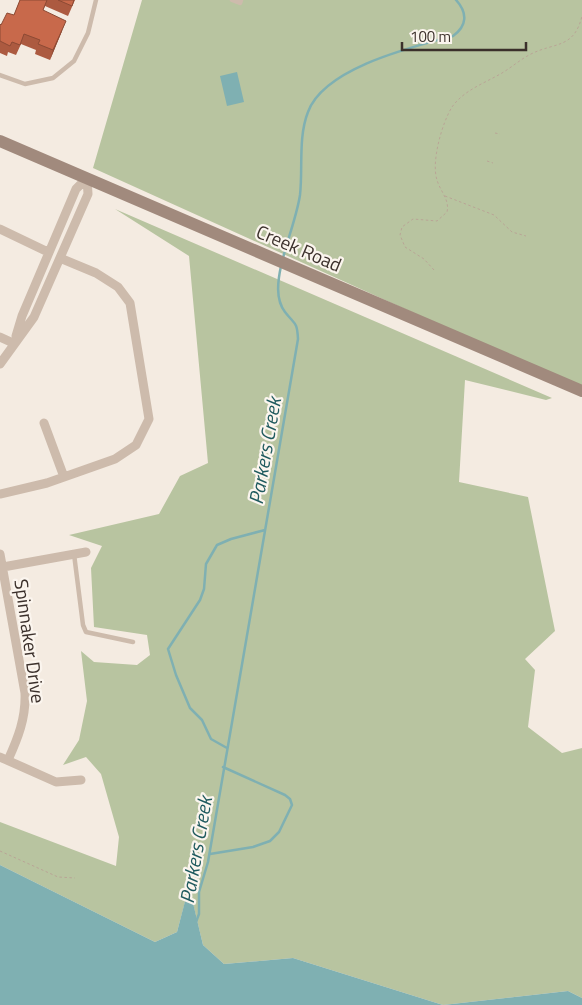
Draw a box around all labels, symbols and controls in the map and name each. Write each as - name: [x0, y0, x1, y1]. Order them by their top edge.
- scale bar: [402, 20, 526, 52]
- text: 100 m: [410, 25, 451, 48]
- street label: Creek Road: [252, 217, 346, 279]
- water label: Parkers Creek: [240, 393, 290, 507]
- street label: Spinnaker Drive: [7, 577, 54, 705]
- water label: Parkers Creek: [171, 792, 221, 906]

